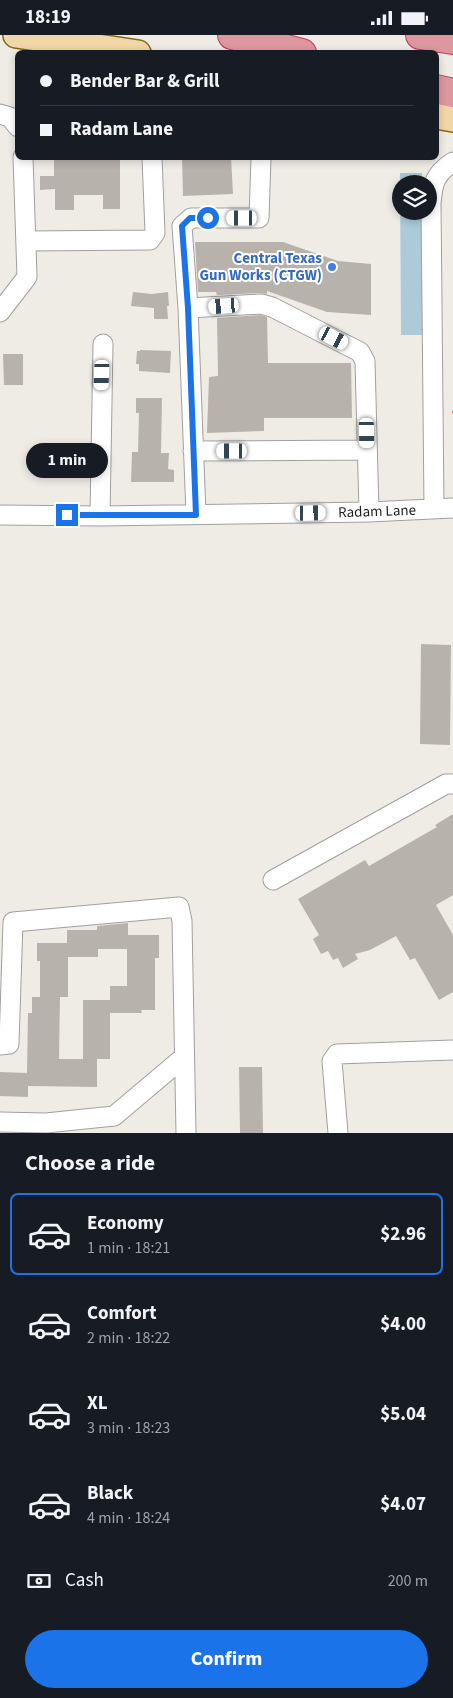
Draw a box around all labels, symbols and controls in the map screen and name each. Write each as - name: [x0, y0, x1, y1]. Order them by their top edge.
- text: 18:19: [25, 4, 71, 31]
- text: Bender Bar & Grill: [70, 68, 219, 95]
- text: Radam Lane: [70, 116, 173, 143]
- map controls: [392, 175, 437, 220]
- button: layers: [392, 175, 437, 220]
- route start: [197, 207, 219, 229]
- car: [227, 211, 257, 226]
- place label: Central Texas Gun Works (CTGW): [200, 248, 322, 286]
- marker: Central Texas Gun Works (CTGW): [326, 261, 338, 273]
- car: [208, 297, 239, 315]
- car: [317, 325, 350, 351]
- car: [93, 360, 110, 390]
- car: [359, 418, 374, 448]
- callout: 1 min: [26, 443, 108, 477]
- car: [217, 444, 247, 459]
- text: 1 min: [48, 449, 86, 471]
- street label: Radam Lane: [338, 500, 416, 523]
- route end: [56, 504, 78, 526]
- car: [295, 505, 326, 521]
- text: Choose a ride: [25, 1147, 155, 1179]
- text: Economy: [87, 1210, 164, 1237]
- icon: car: [27, 1212, 72, 1257]
- text: $2.96: [380, 1221, 426, 1248]
- text: 1 min · 18:21: [87, 1237, 170, 1259]
- text: Comfort: [87, 1300, 157, 1327]
- icon: car: [27, 1302, 72, 1347]
- text: $4.00: [380, 1311, 426, 1338]
- text: 2 min · 18:22: [87, 1327, 170, 1349]
- text: XL: [87, 1390, 108, 1417]
- icon: car: [27, 1392, 72, 1437]
- text: $5.04: [380, 1401, 426, 1428]
- text: 3 min · 18:23: [87, 1417, 170, 1439]
- text: Black: [87, 1480, 133, 1507]
- icon: car: [27, 1482, 72, 1527]
- text: $4.07: [380, 1491, 426, 1518]
- text: 4 min · 18:24: [87, 1507, 170, 1529]
- icon: cash: [25, 1567, 53, 1595]
- text: Cash: [65, 1567, 104, 1594]
- text: 200 m: [388, 1570, 428, 1592]
- button: Confirm: [25, 1630, 428, 1688]

